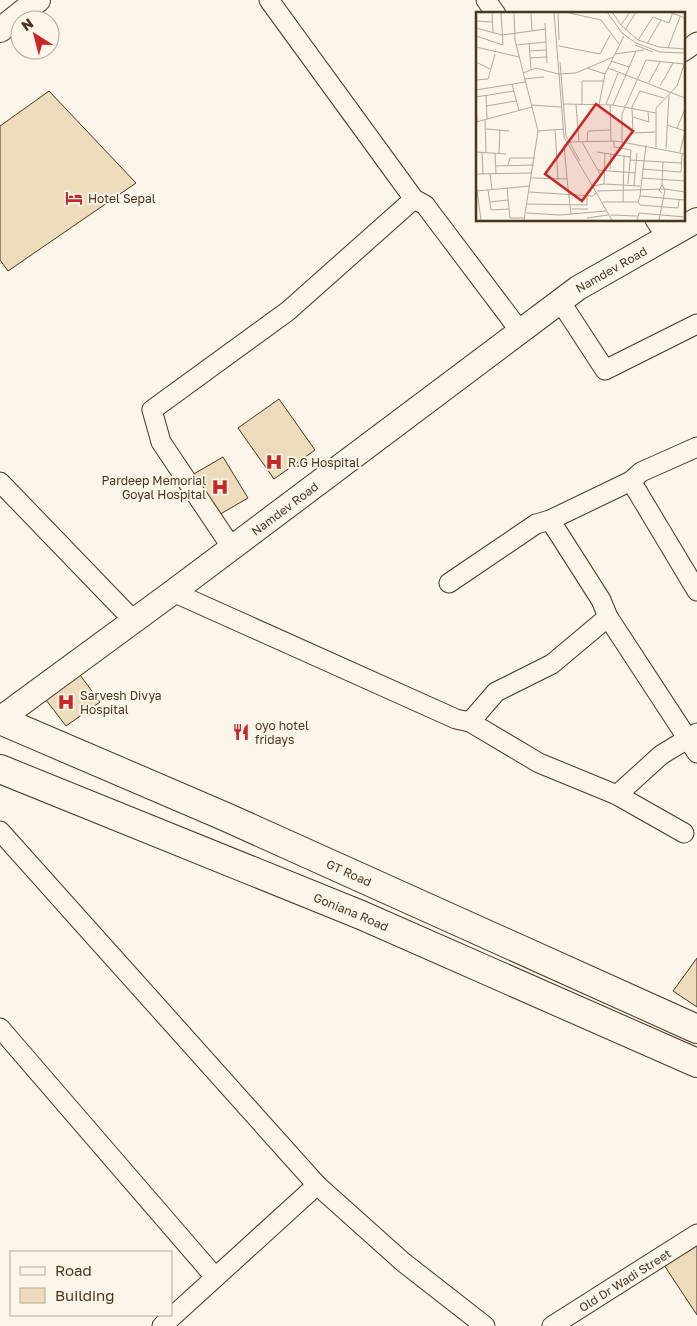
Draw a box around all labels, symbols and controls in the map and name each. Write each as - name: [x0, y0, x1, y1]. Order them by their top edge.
- north arrow: [10, 10, 60, 60]
- inset map: [476, 12, 684, 221]
- text: N: [18, 14, 36, 34]
- hotel icon: Hotel Sepal: [64, 188, 84, 208]
- place label: Hotel Sepal: [88, 191, 156, 206]
- street label: Namdev Road: [573, 243, 649, 295]
- hospital icon: R.G Hospital: [264, 452, 284, 472]
- place label: R.G Hospital: [288, 455, 360, 470]
- place label: Pardeep Memorial Goyal Hospital: [102, 473, 206, 502]
- hospital icon: Pardeep Memorial Goyal Hospital: [210, 477, 230, 497]
- street label: Namdev Road: [248, 478, 321, 538]
- place label: Sarvesh Divya Hospital: [80, 688, 162, 717]
- hospital icon: Sarvesh Divya Hospital: [56, 692, 76, 712]
- place label: oyo hotel fridays: [255, 718, 309, 747]
- restaurant icon: oyo hotel fridays: [231, 722, 251, 742]
- street label: GT Road: [324, 856, 374, 889]
- street label: Goniana Road: [312, 889, 391, 934]
- street label: Old Dr Wadi Street: [576, 1245, 674, 1315]
- legend: [10, 1251, 172, 1316]
- text: Road: [55, 1261, 92, 1279]
- text: Building: [55, 1286, 115, 1304]

